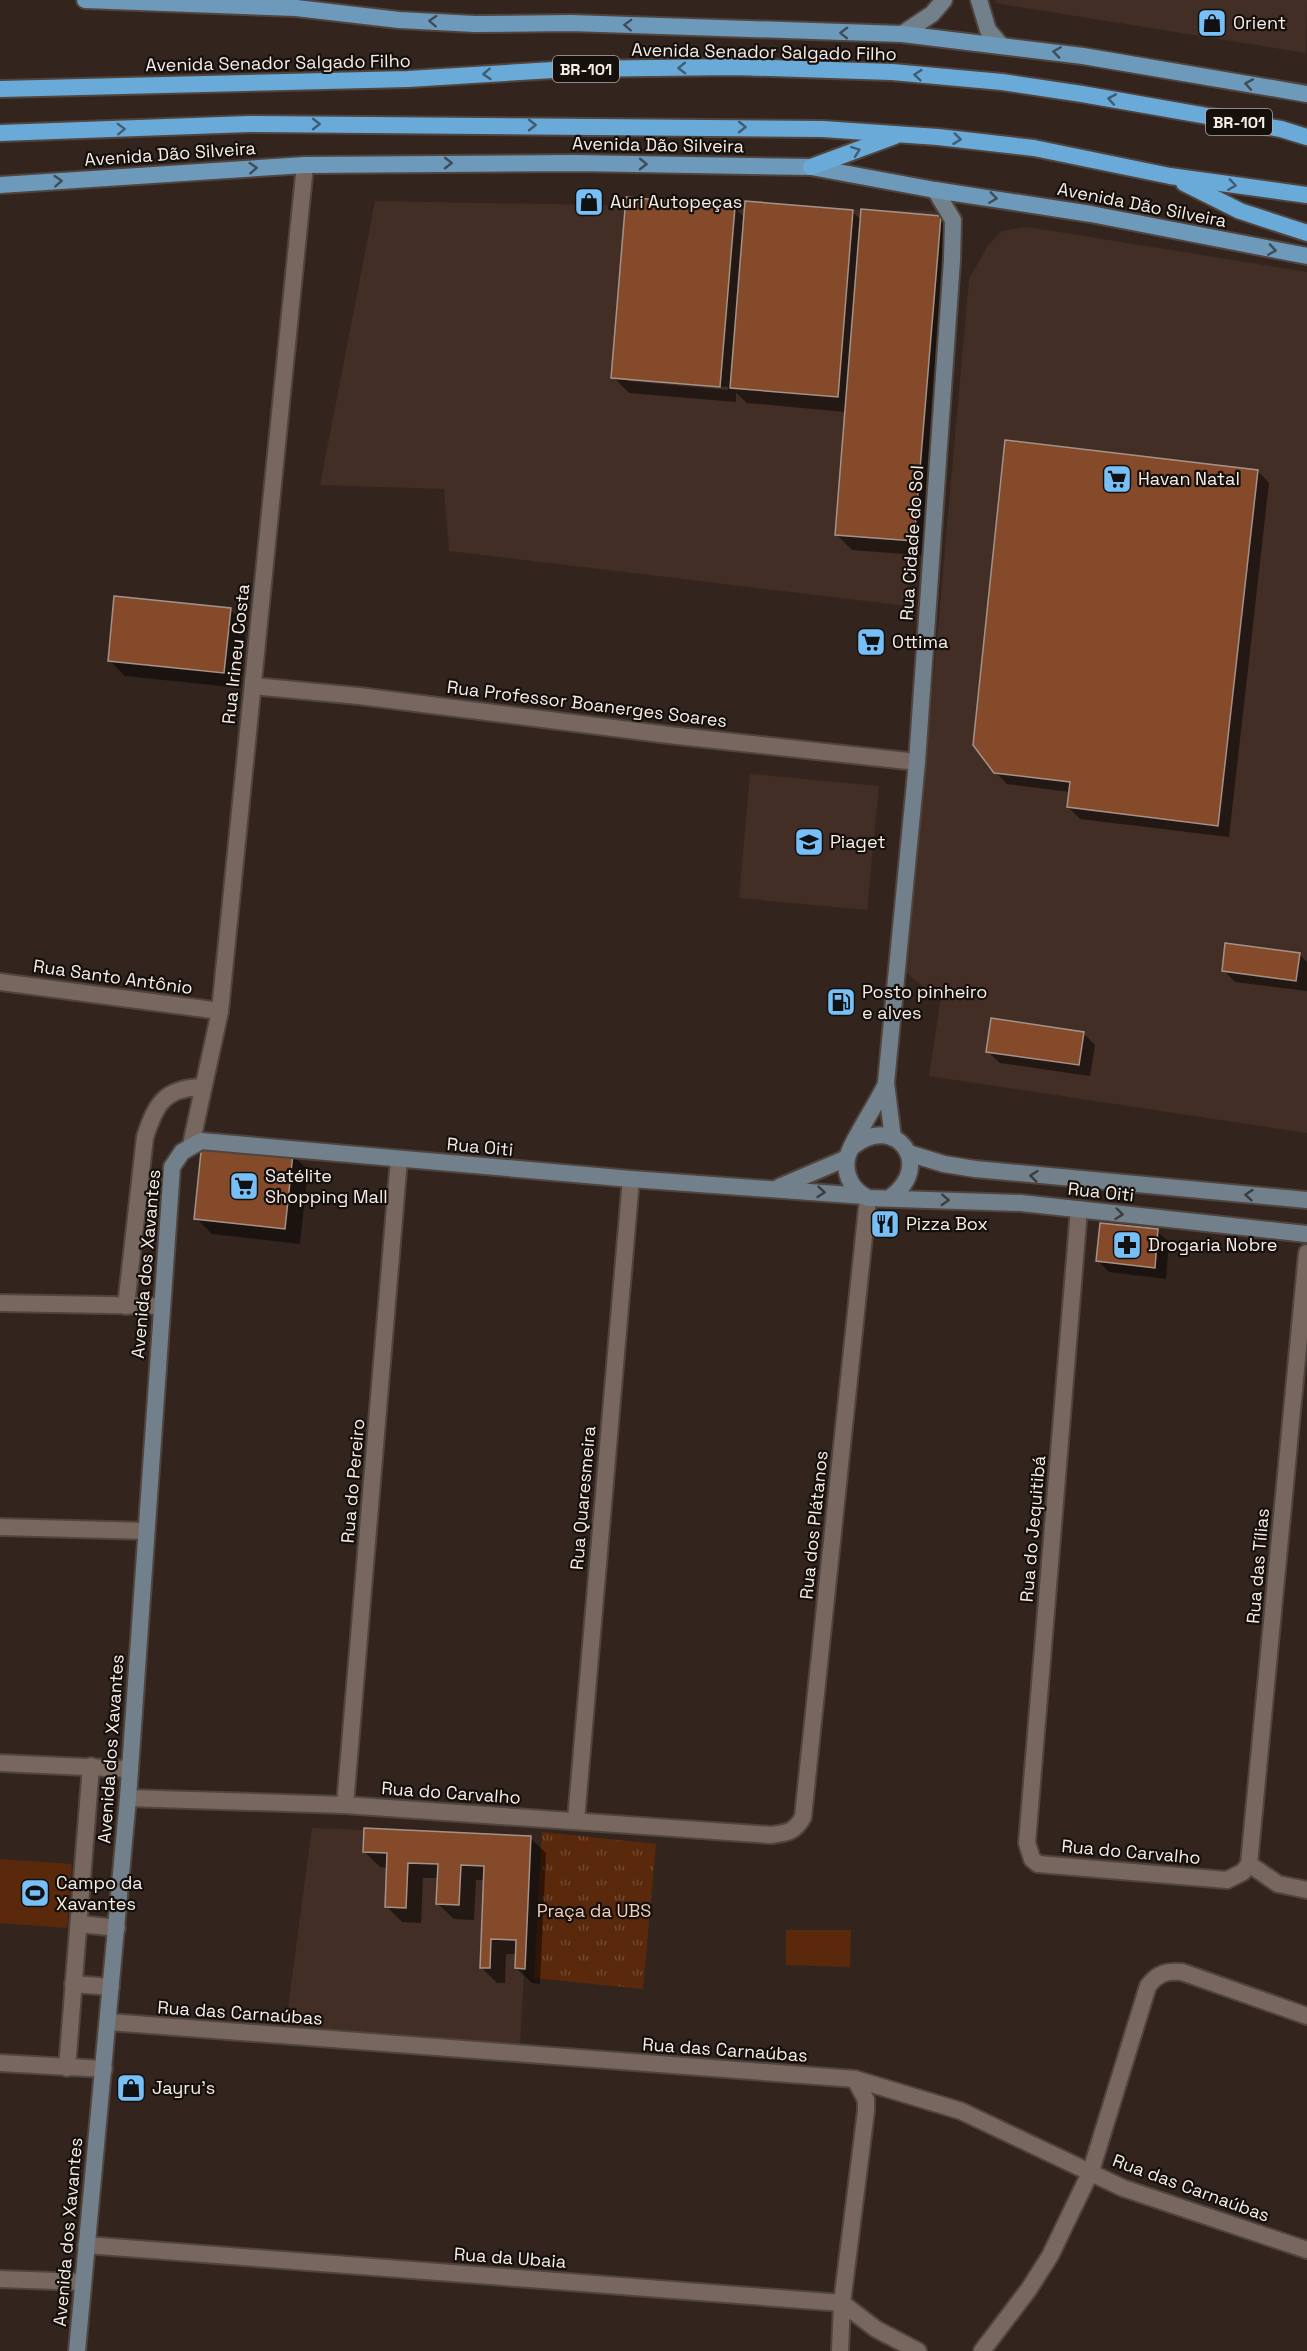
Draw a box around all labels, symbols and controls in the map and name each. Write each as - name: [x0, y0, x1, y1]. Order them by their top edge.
- shop icon: Orient: [1196, 7, 1228, 39]
- place label: Orient: [1233, 11, 1286, 34]
- one-way arrow: [429, 15, 438, 28]
- one-way arrow: [624, 18, 633, 31]
- one-way arrow: [839, 27, 848, 39]
- street label: Avenida Senador Salgado Filho: [631, 38, 897, 65]
- one-way arrow: [1052, 47, 1062, 59]
- street label: Avenida Senador Salgado Filho: [145, 49, 411, 76]
- road number: BR-101: [553, 56, 619, 82]
- one-way arrow: [677, 62, 686, 74]
- one-way arrow: [482, 68, 491, 81]
- one-way arrow: [914, 69, 923, 82]
- one-way arrow: [1245, 78, 1255, 91]
- one-way arrow: [1107, 93, 1117, 106]
- road number: BR-101: [1206, 109, 1272, 135]
- one-way arrow: [312, 118, 321, 130]
- one-way arrow: [528, 119, 537, 131]
- one-way arrow: [737, 121, 746, 133]
- one-way arrow: [117, 122, 126, 135]
- street label: Avenida Dão Silveira: [572, 132, 744, 157]
- one-way arrow: [953, 132, 962, 145]
- street label: Avenida Dão Silveira: [83, 136, 257, 171]
- one-way arrow: [850, 145, 861, 158]
- one-way arrow: [443, 157, 452, 170]
- one-way arrow: [638, 158, 647, 170]
- one-way arrow: [248, 162, 257, 175]
- one-way arrow: [54, 175, 63, 188]
- street label: Avenida Dão Silveira: [1056, 177, 1229, 232]
- one-way arrow: [1228, 178, 1237, 190]
- shop icon: Auri Autopeças: [573, 186, 605, 218]
- place label: Auri Autopeças: [610, 190, 742, 213]
- one-way arrow: [989, 191, 998, 203]
- one-way arrow: [1267, 244, 1277, 256]
- supermarket icon: Havan Natal: [1101, 463, 1133, 495]
- street label: Rua Cidade do Sol: [895, 464, 928, 621]
- place label: Havan Natal: [1138, 467, 1240, 490]
- street label: Rua Irineu Costa: [217, 583, 254, 725]
- supermarket icon: Ottima: [855, 626, 887, 658]
- place label: Ottima: [892, 630, 948, 653]
- street label: Rua Professor Boanerges Soares: [446, 675, 728, 732]
- school or university icon: Piaget: [793, 826, 825, 858]
- place label: Piaget: [830, 830, 885, 853]
- street label: Rua Santo Antônio: [32, 954, 194, 999]
- place label: Posto pinheiro e alves: [862, 980, 987, 1024]
- fuel station icon: Posto pinheiro e alves: [825, 986, 857, 1018]
- street label: Rua Oiti: [446, 1132, 514, 1161]
- place label: Satélite Shopping Mall: [265, 1164, 388, 1208]
- street label: Avenida dos Xavantes: [126, 1168, 165, 1359]
- supermarket icon: Satélite Shopping Mall: [228, 1170, 260, 1202]
- one-way arrow: [1029, 1170, 1038, 1183]
- street label: Rua Oiti: [1067, 1177, 1135, 1206]
- one-way arrow: [817, 1185, 826, 1198]
- one-way arrow: [1244, 1189, 1253, 1202]
- one-way arrow: [940, 1193, 949, 1206]
- one-way arrow: [1115, 1207, 1124, 1220]
- restaurant icon: Pizza Box: [869, 1208, 901, 1240]
- place label: Pizza Box: [906, 1212, 988, 1235]
- pharmacy icon: Drogaria Nobre: [1111, 1229, 1143, 1261]
- place label: Drogaria Nobre: [1148, 1233, 1277, 1256]
- street label: Rua do Pereiro: [336, 1418, 369, 1544]
- street label: Rua Quaresmeira: [565, 1425, 600, 1571]
- street label: Rua dos Plátanos: [794, 1449, 833, 1600]
- street label: Rua do Jequitibá: [1015, 1455, 1050, 1603]
- street label: Rua das Tílias: [1241, 1507, 1274, 1625]
- street label: Avenida dos Xavantes: [92, 1654, 129, 1844]
- street label: Rua do Carvalho: [381, 1776, 522, 1809]
- street label: Rua do Carvalho: [1060, 1834, 1202, 1869]
- place label: Campo da Xavantes: [56, 1871, 143, 1915]
- sports icon: Campo da Xavantes: [19, 1877, 51, 1909]
- park label: Praça da UBS: [537, 1899, 651, 1922]
- street label: Rua das Carnaúbas: [157, 1995, 323, 2030]
- street label: Rua das Carnaúbas: [642, 2032, 808, 2067]
- shop icon: Jayru's: [115, 2072, 147, 2104]
- place label: Jayru's: [152, 2076, 215, 2099]
- street label: Avenida dos Xavantes: [48, 2136, 87, 2327]
- street label: Rua das Carnaúbas: [1109, 2148, 1273, 2227]
- street label: Rua da Ubaia: [453, 2242, 567, 2273]

